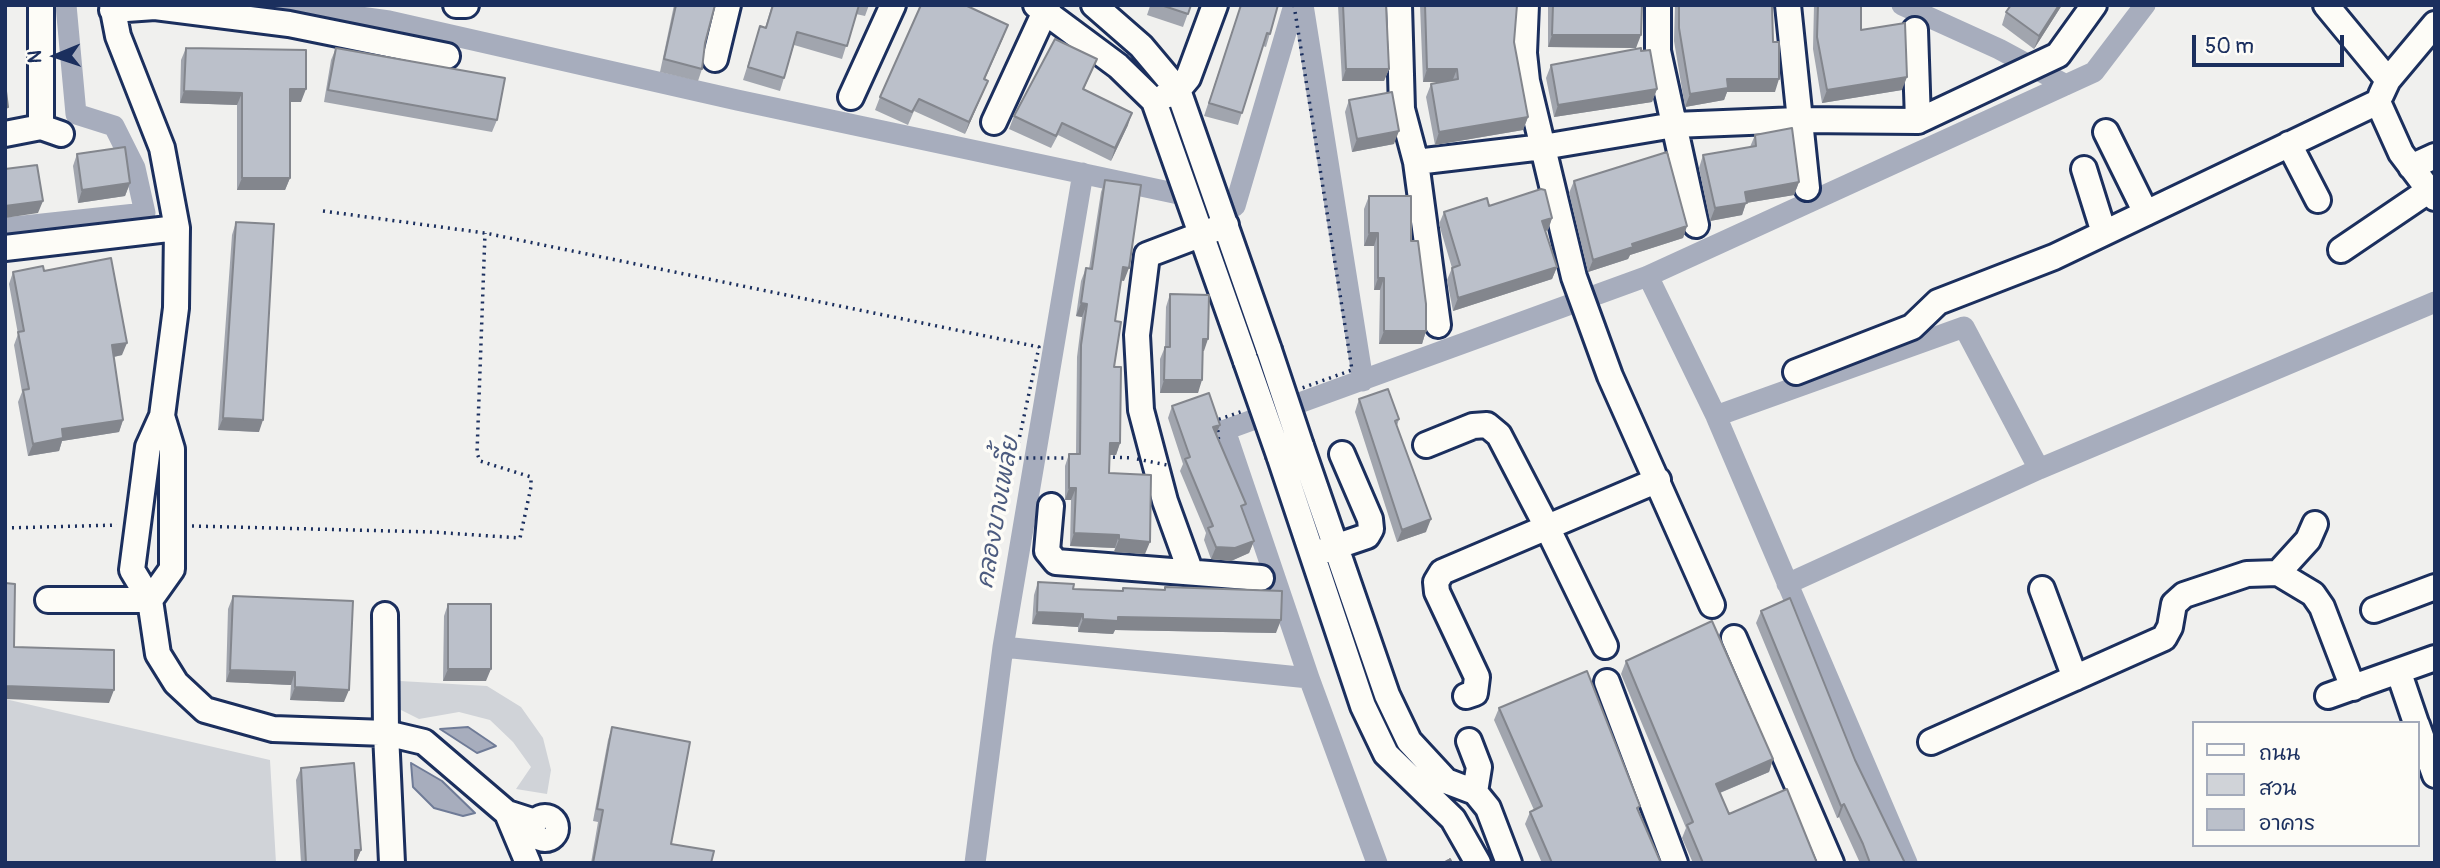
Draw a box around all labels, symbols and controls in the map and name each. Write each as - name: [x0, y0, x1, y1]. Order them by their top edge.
- north arrow: [21, 21, 91, 91]
- scale bar: [2195, 21, 2347, 65]
- text: 50 m: [2205, 33, 2254, 60]
- text: N: [23, 50, 47, 64]
- water label: คลองบางเพลี้ย: [972, 435, 1026, 591]
- legend: [2192, 721, 2419, 847]
- text: ถนน: [2259, 740, 2300, 767]
- text: สวน: [2259, 775, 2296, 802]
- text: อาคาร: [2259, 810, 2315, 837]

